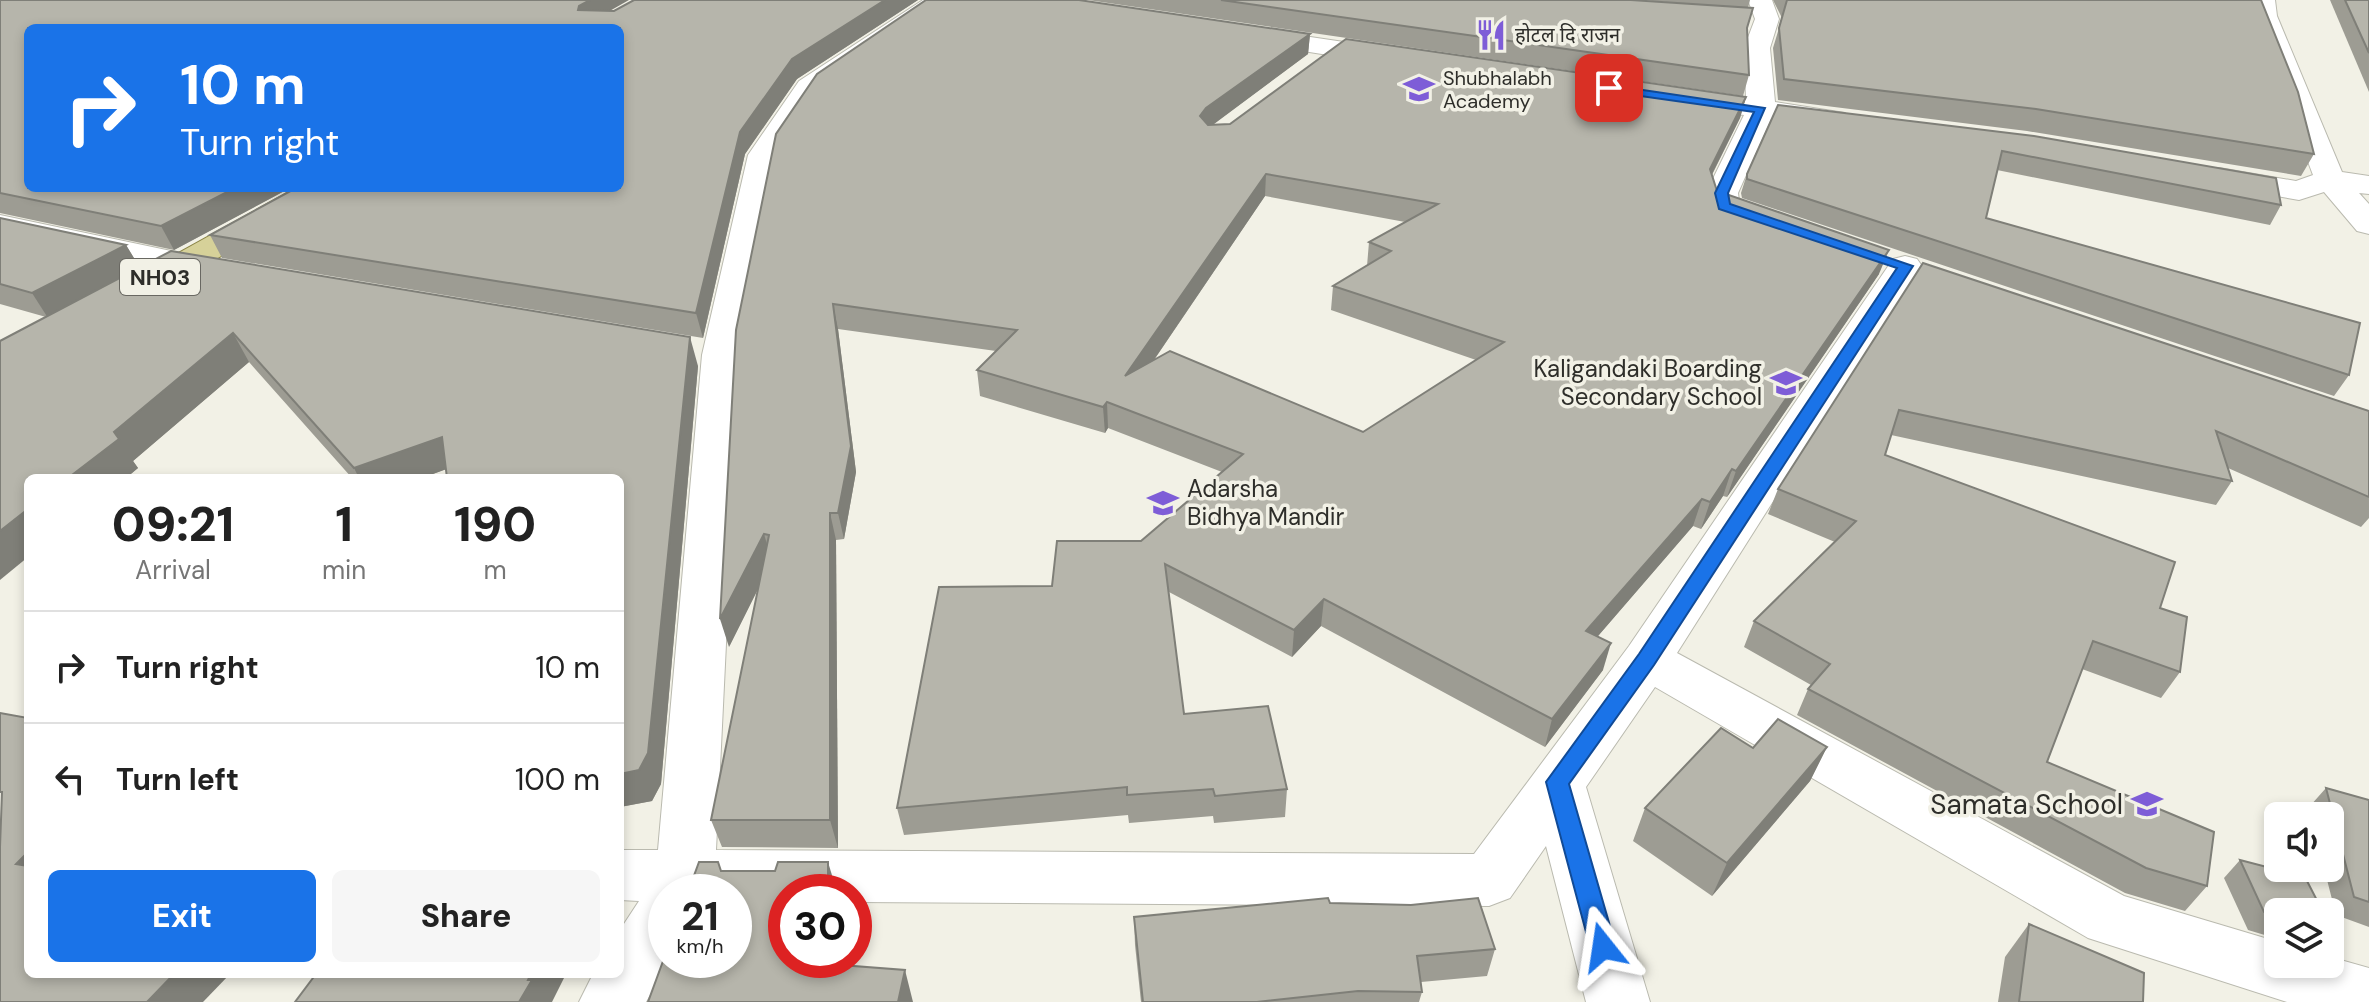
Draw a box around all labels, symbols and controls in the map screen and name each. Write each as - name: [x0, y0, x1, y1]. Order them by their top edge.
- restaurant icon: होटल दि राजन: [1474, 18, 1508, 52]
- place label: होटल दि राजन: [1515, 22, 1621, 48]
- text: 10 m: [180, 48, 306, 121]
- pin: [1575, 54, 1643, 122]
- icon: right: [48, 56, 152, 160]
- place label: Shubhalabh Academy: [1443, 65, 1552, 114]
- icon: arrive: [1587, 66, 1631, 110]
- school or university icon: Shubhalabh Academy: [1402, 72, 1436, 106]
- text: Turn right: [180, 119, 339, 166]
- road number: NH03: [120, 259, 200, 295]
- place label: Kaligandaki Boarding Secondary School: [1534, 353, 1762, 412]
- school or university icon: Kaligandaki Boarding Secondary School: [1769, 366, 1803, 400]
- place label: Adarsha Bidhya Mandir: [1187, 473, 1345, 532]
- school or university icon: Adarsha Bidhya Mandir: [1146, 486, 1180, 520]
- text: 09:21: [112, 493, 234, 556]
- text: 1: [335, 493, 353, 556]
- text: 190: [454, 493, 536, 556]
- text: Arrival: [135, 553, 211, 587]
- text: min: [322, 553, 366, 587]
- text: m: [484, 553, 507, 587]
- icon: right: [48, 645, 92, 689]
- text: Turn right: [116, 648, 259, 687]
- text: 10 m: [535, 648, 600, 687]
- icon: left: [48, 757, 92, 801]
- text: Turn left: [116, 760, 239, 799]
- text: 100 m: [515, 760, 600, 799]
- place label: Samata School: [1930, 786, 2123, 823]
- school or university icon: Samata School: [2130, 787, 2164, 821]
- map controls: [2264, 802, 2344, 978]
- button: sound: [2264, 802, 2344, 882]
- button: Exit: [48, 870, 316, 962]
- button: Share: [332, 870, 600, 962]
- speed limit sign: 30: [768, 874, 872, 978]
- text: 21: [681, 890, 719, 942]
- button: layers: [2264, 898, 2344, 978]
- position arrow: [1561, 905, 1645, 989]
- text: km/h: [676, 933, 724, 959]

